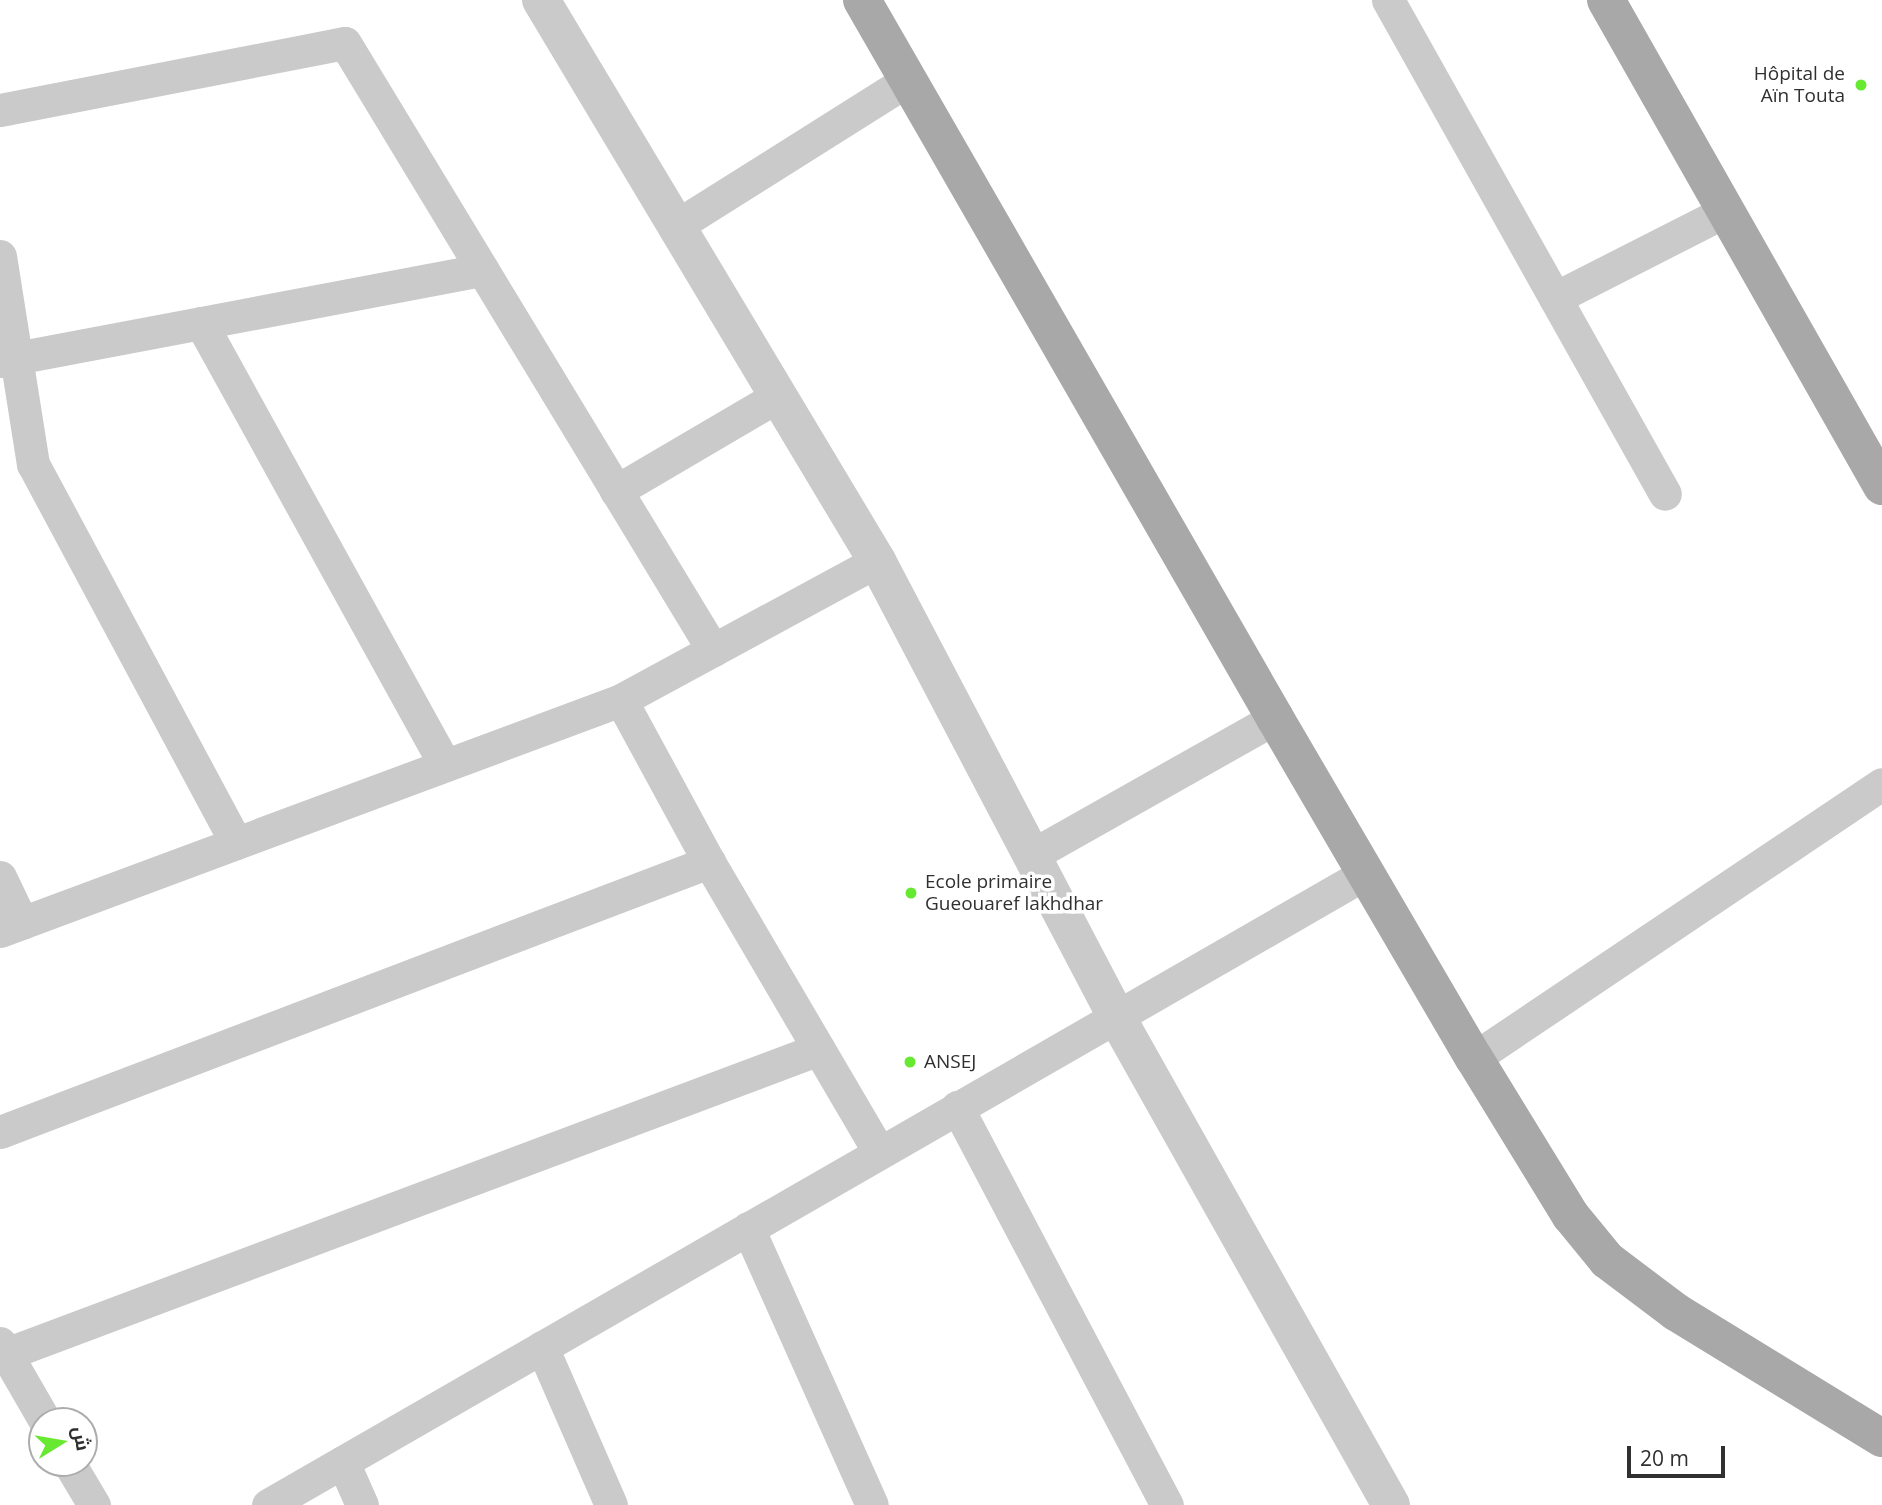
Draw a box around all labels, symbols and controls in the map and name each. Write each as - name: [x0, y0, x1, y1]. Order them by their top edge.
- place label: Hôpital de Aïn Touta: [1754, 63, 1845, 107]
- marker: Hôpital de Aïn Touta: [1851, 75, 1871, 95]
- place label: Ecole primaire Gueouaref lakhdhar: [925, 871, 1103, 915]
- marker: Ecole primaire Gueouaref lakhdhar: [903, 885, 919, 901]
- place label: ANSEJ: [924, 1051, 976, 1073]
- marker: ANSEJ: [902, 1054, 918, 1070]
- north arrow: [28, 1407, 98, 1477]
- text: ش: [67, 1424, 97, 1453]
- scale bar: [1630, 1432, 1728, 1476]
- text: 20 m: [1640, 1444, 1689, 1472]

